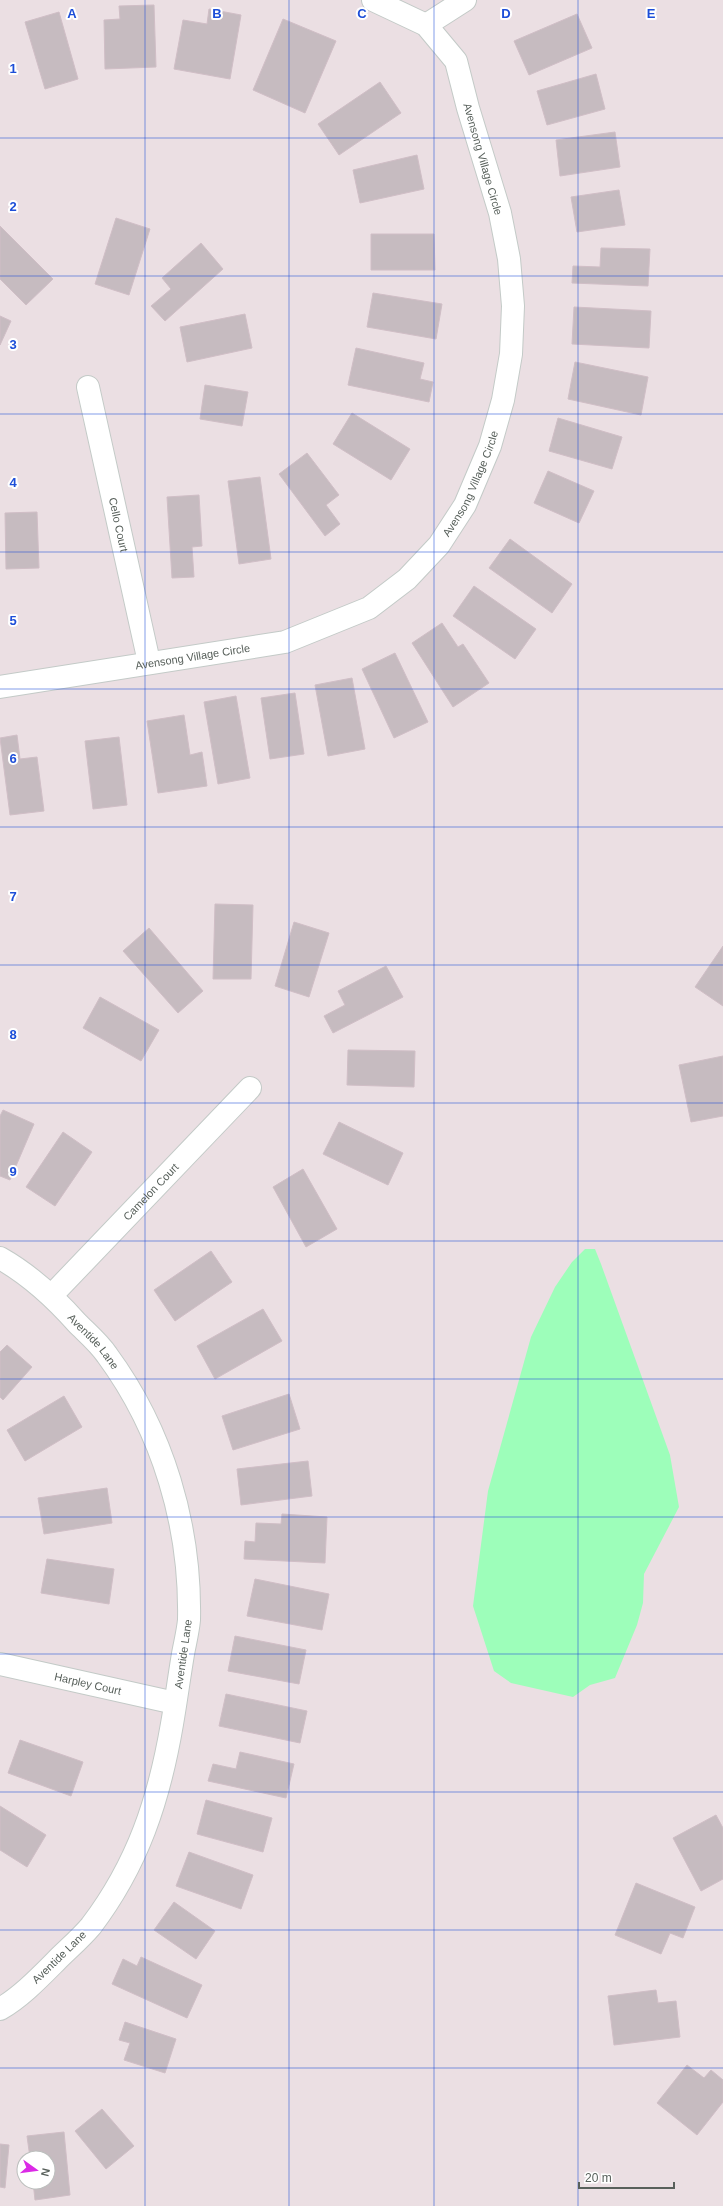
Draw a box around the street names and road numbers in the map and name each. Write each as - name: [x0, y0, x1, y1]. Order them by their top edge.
- street label: Avensong Village Circle: [461, 102, 505, 216]
- street label: Avensong Village Circle: [440, 429, 500, 539]
- street label: Cello Court: [107, 496, 130, 553]
- street label: Avensong Village Circle: [134, 642, 251, 672]
- street label: Camelon Court: [121, 1161, 181, 1223]
- street label: Aventide Lane: [66, 1311, 121, 1371]
- street label: Aventide Lane: [172, 1618, 194, 1690]
- street label: Harpley Court: [53, 1670, 122, 1697]
- street label: Aventide Lane: [30, 1928, 88, 1986]

